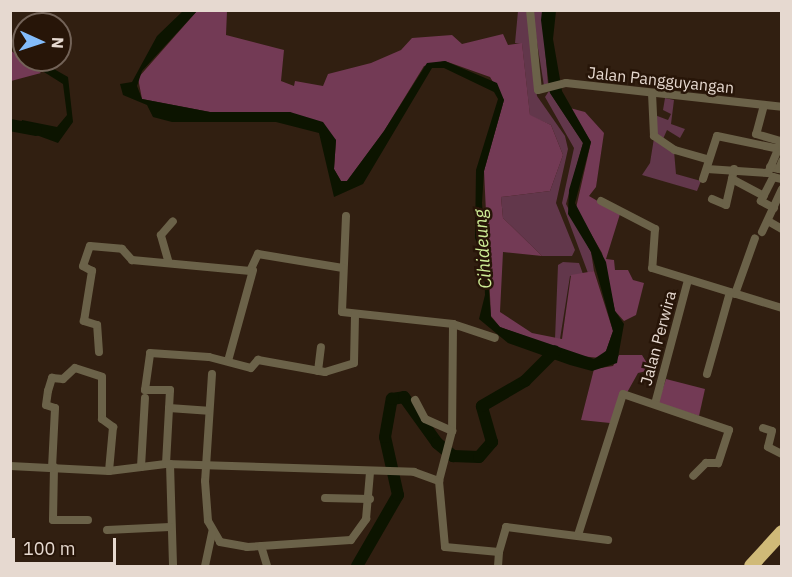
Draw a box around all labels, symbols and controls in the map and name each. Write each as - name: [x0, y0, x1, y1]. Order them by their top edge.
- north arrow: [12, 12, 72, 72]
- text: N: [48, 37, 68, 49]
- street label: Jalan Pangguyangan: [587, 63, 735, 97]
- water label: Cihideung: [469, 209, 497, 289]
- street label: Jalan Perwira: [636, 289, 680, 387]
- scale bar: [15, 526, 118, 564]
- text: 100 m: [23, 537, 75, 560]

